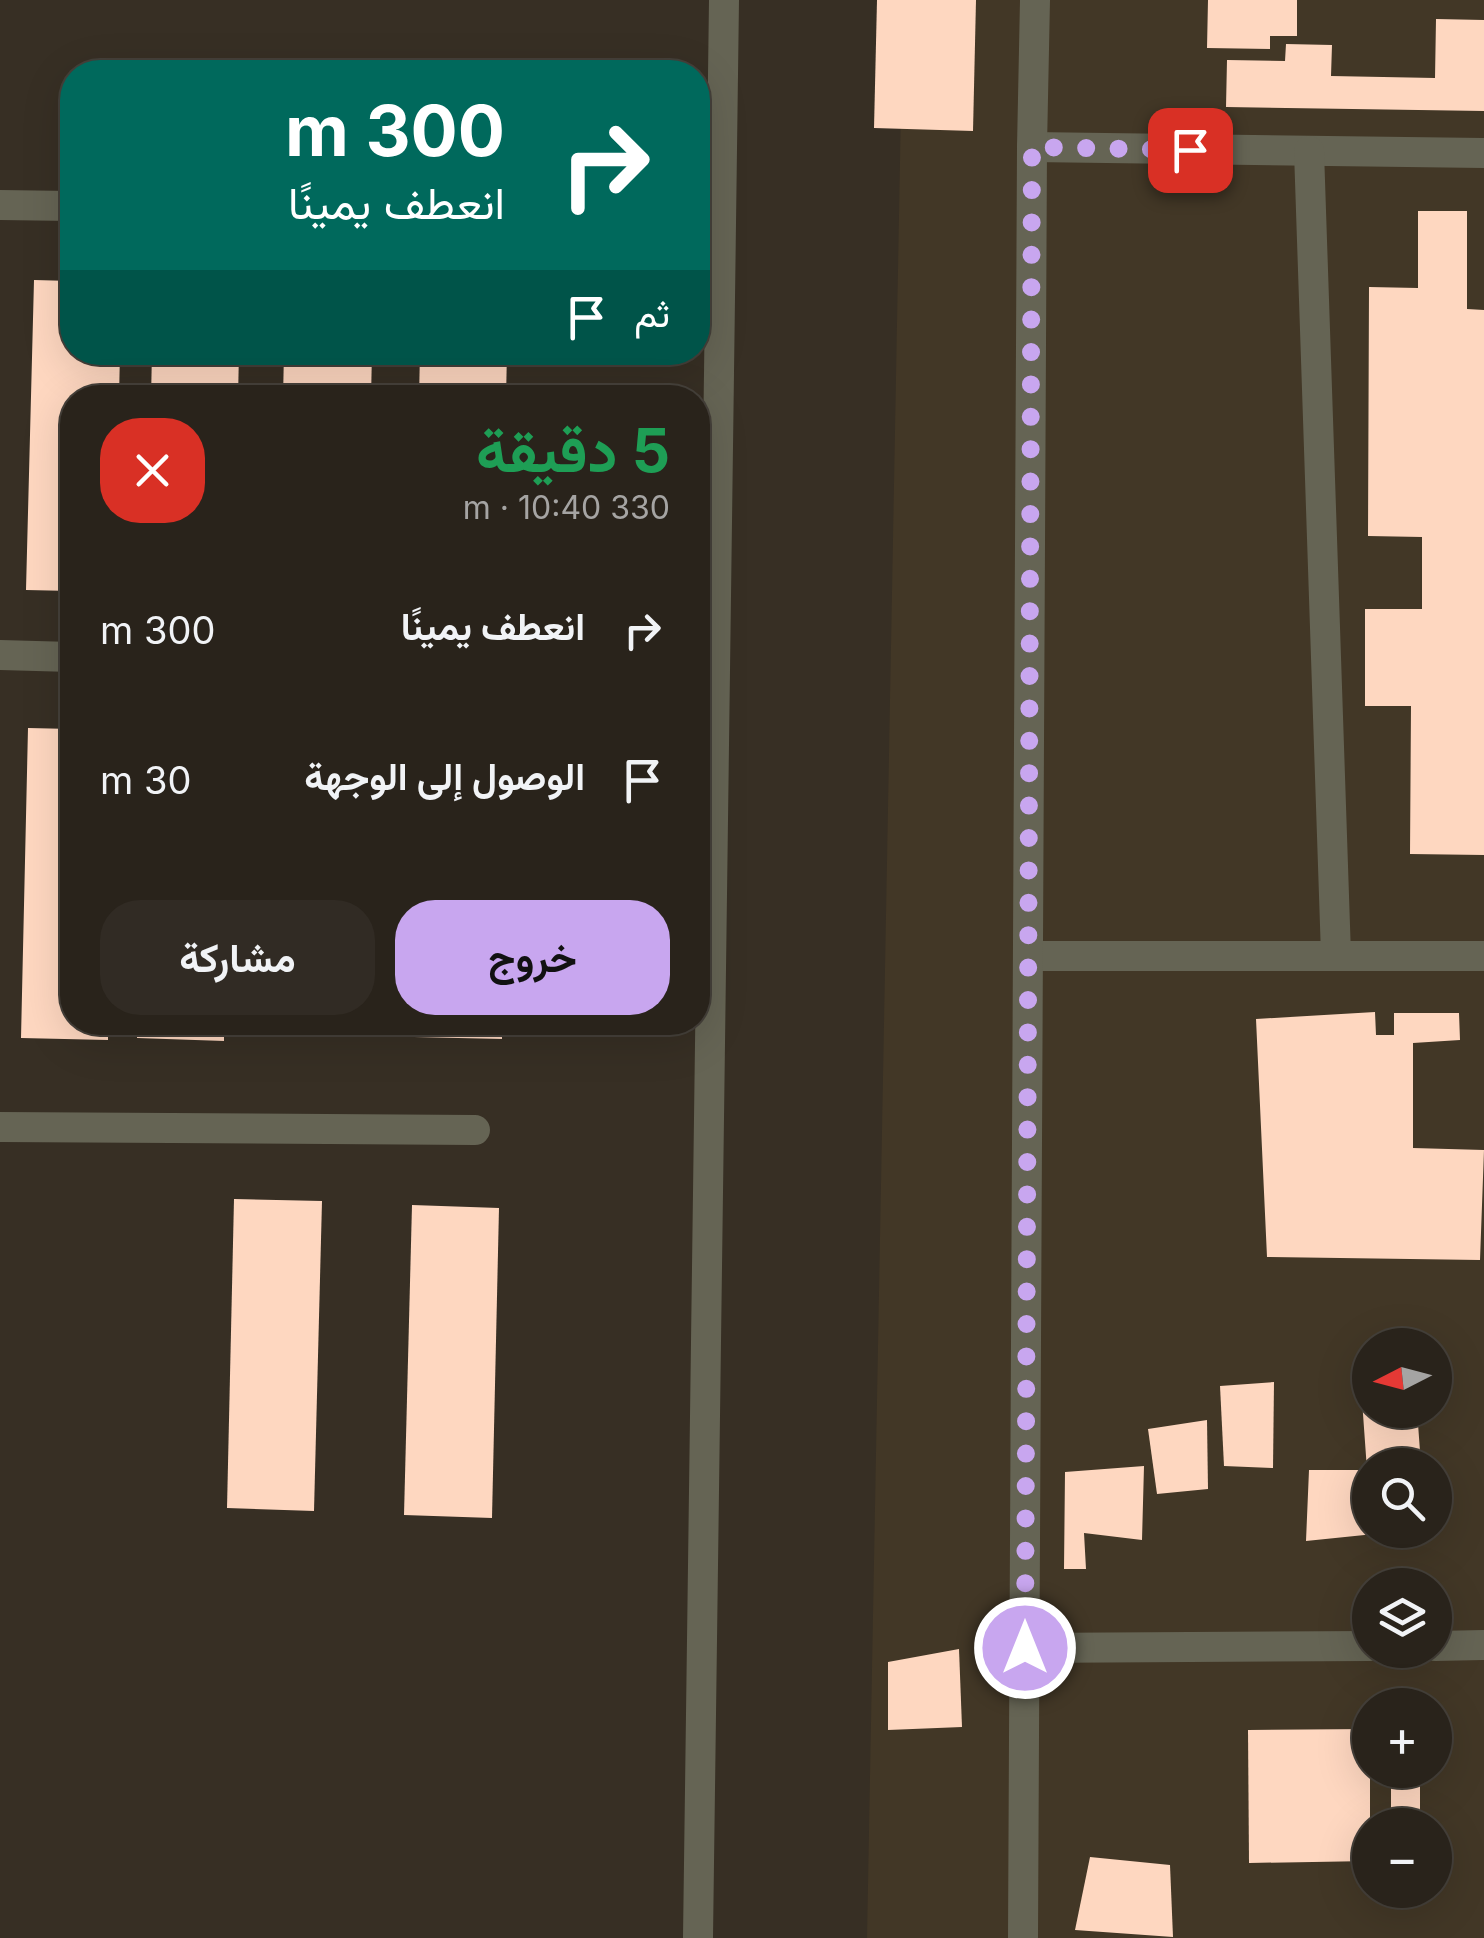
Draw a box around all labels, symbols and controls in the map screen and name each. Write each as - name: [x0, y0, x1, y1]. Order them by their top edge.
- text: 300 m: [285, 88, 505, 173]
- icon: right: [540, 100, 670, 230]
- pin: [1148, 108, 1233, 193]
- icon: arrive: [1163, 123, 1218, 178]
- text: انعطف يمينًا: [288, 175, 505, 230]
- icon: arrive: [559, 290, 614, 345]
- text: ثم: [634, 290, 670, 336]
- text: 5 دقيقة: [476, 414, 670, 486]
- button: close: [100, 418, 205, 523]
- text: 330 m · 10:40: [463, 488, 670, 527]
- text: انعطف يمينًا: [401, 603, 585, 649]
- icon: right: [615, 603, 670, 658]
- text: 300 m: [100, 607, 215, 653]
- text: الوصول إلى الوجهة: [304, 753, 585, 799]
- icon: arrive: [615, 753, 670, 808]
- text: 30 m: [100, 757, 191, 803]
- button: مشاركة: [100, 900, 375, 1015]
- button: خروج: [395, 900, 670, 1015]
- north arrow: [1352, 1328, 1452, 1428]
- map controls: [1352, 1328, 1452, 1908]
- button: search: [1352, 1448, 1452, 1548]
- button: layers: [1352, 1568, 1452, 1668]
- position arrow: [973, 1596, 1077, 1700]
- button: +: [1352, 1688, 1452, 1788]
- button: −: [1352, 1808, 1452, 1908]

